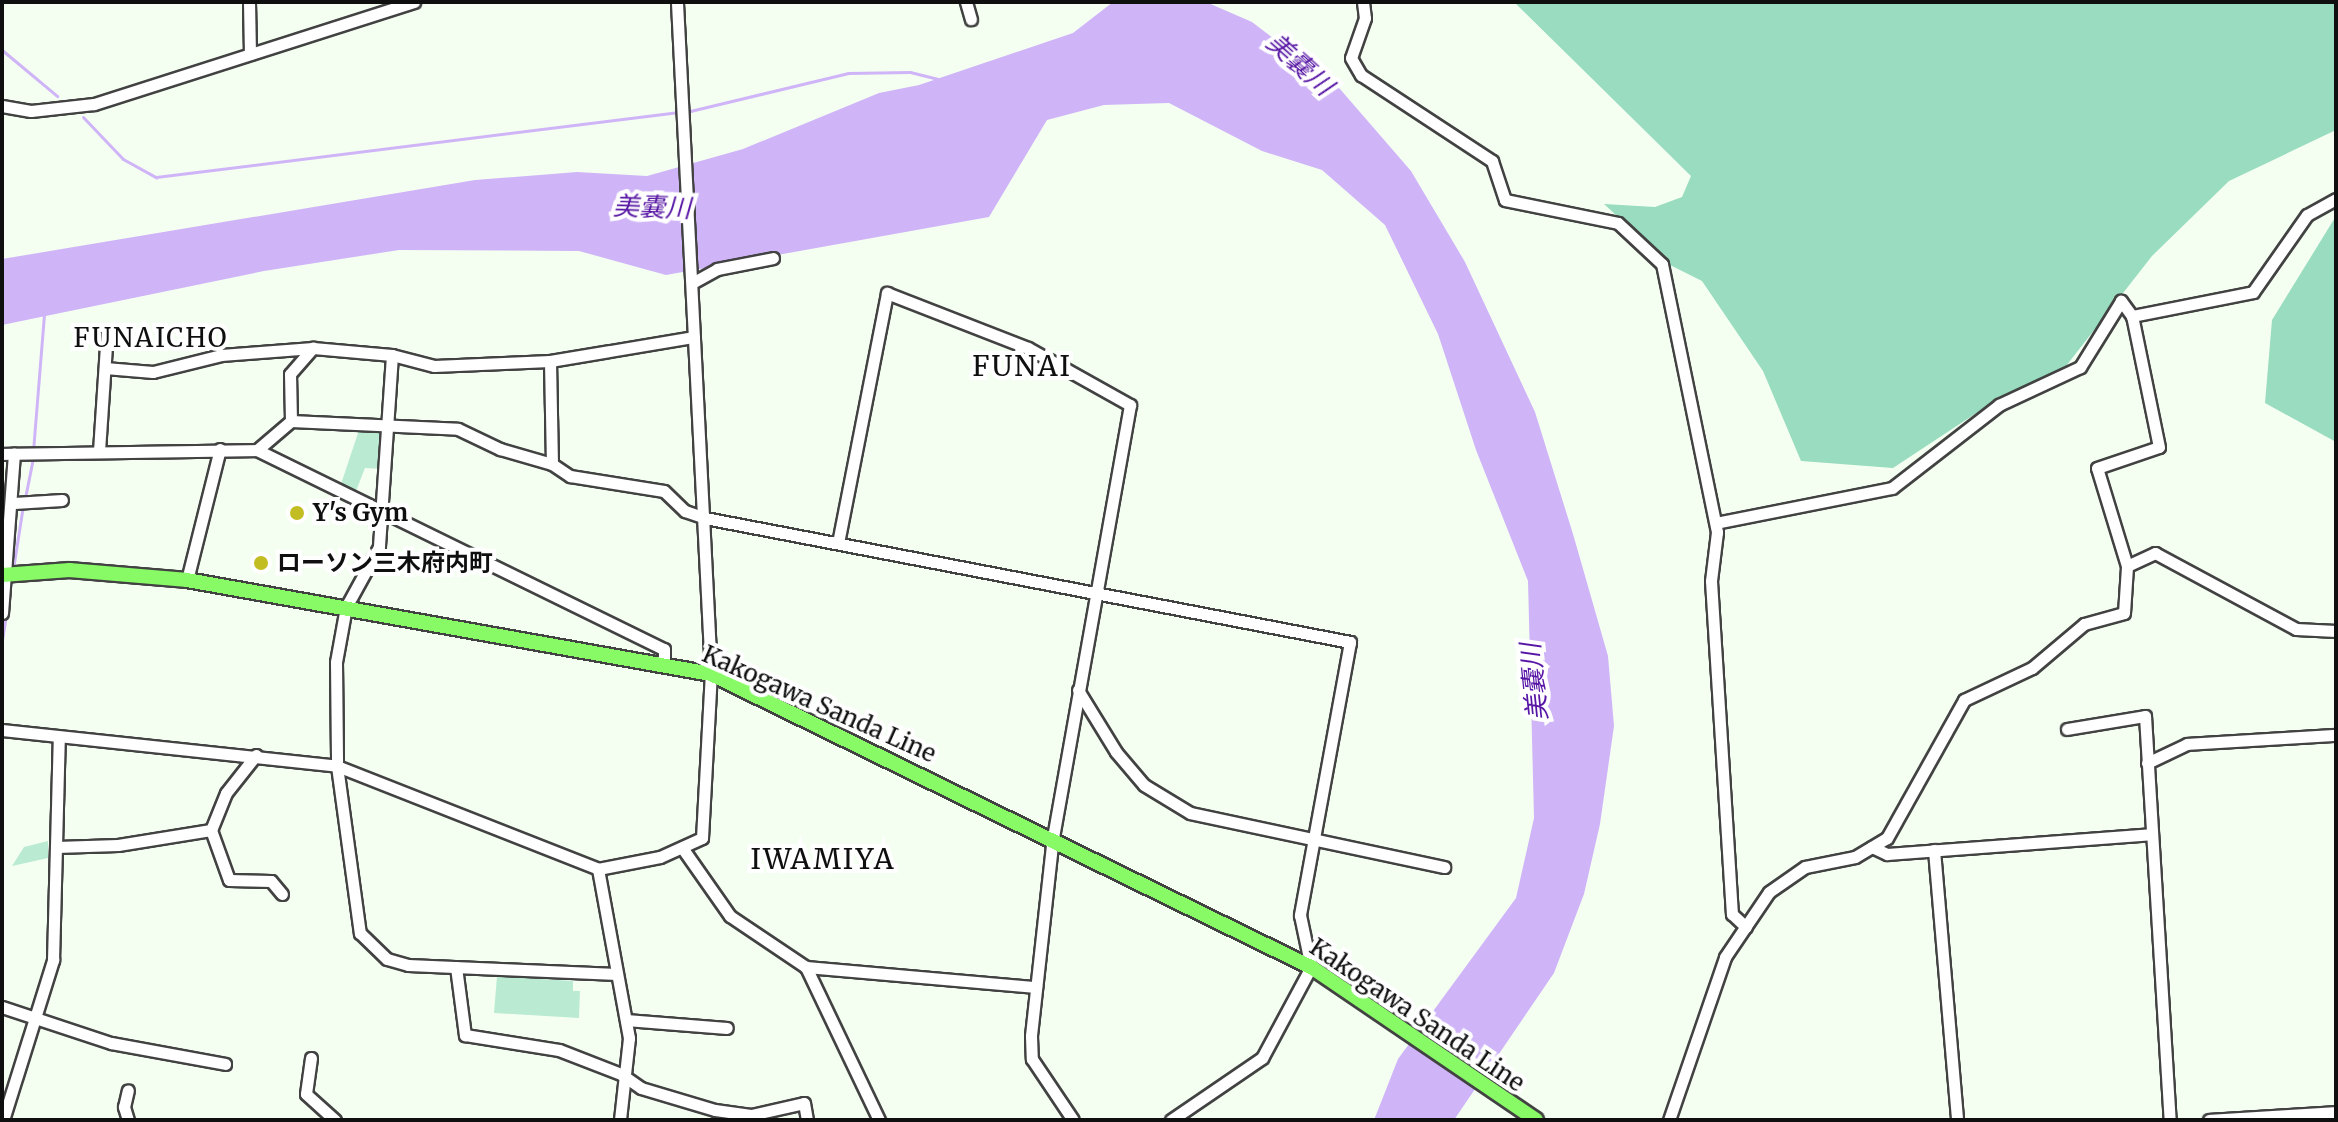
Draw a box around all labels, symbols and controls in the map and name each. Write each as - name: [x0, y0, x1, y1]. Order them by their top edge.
- water label: 美嚢川: [1261, 26, 1339, 102]
- water label: 美嚢川: [612, 190, 692, 224]
- district label: FUNAICHO: [74, 322, 228, 354]
- district label: FUNAI: [972, 349, 1072, 383]
- place label: Y's Gym: [313, 499, 408, 527]
- marker: Y's Gym: [288, 504, 306, 522]
- place label: ローソン三木府内町: [277, 549, 493, 577]
- marker: ローソン三木府内町: [252, 554, 270, 572]
- street label: Kakogawa Sanda Line: [698, 640, 940, 768]
- water label: 美嚢川: [1514, 642, 1554, 722]
- district label: IWAMIYA: [750, 842, 896, 876]
- street label: Kakogawa Sanda Line: [1304, 932, 1530, 1098]

